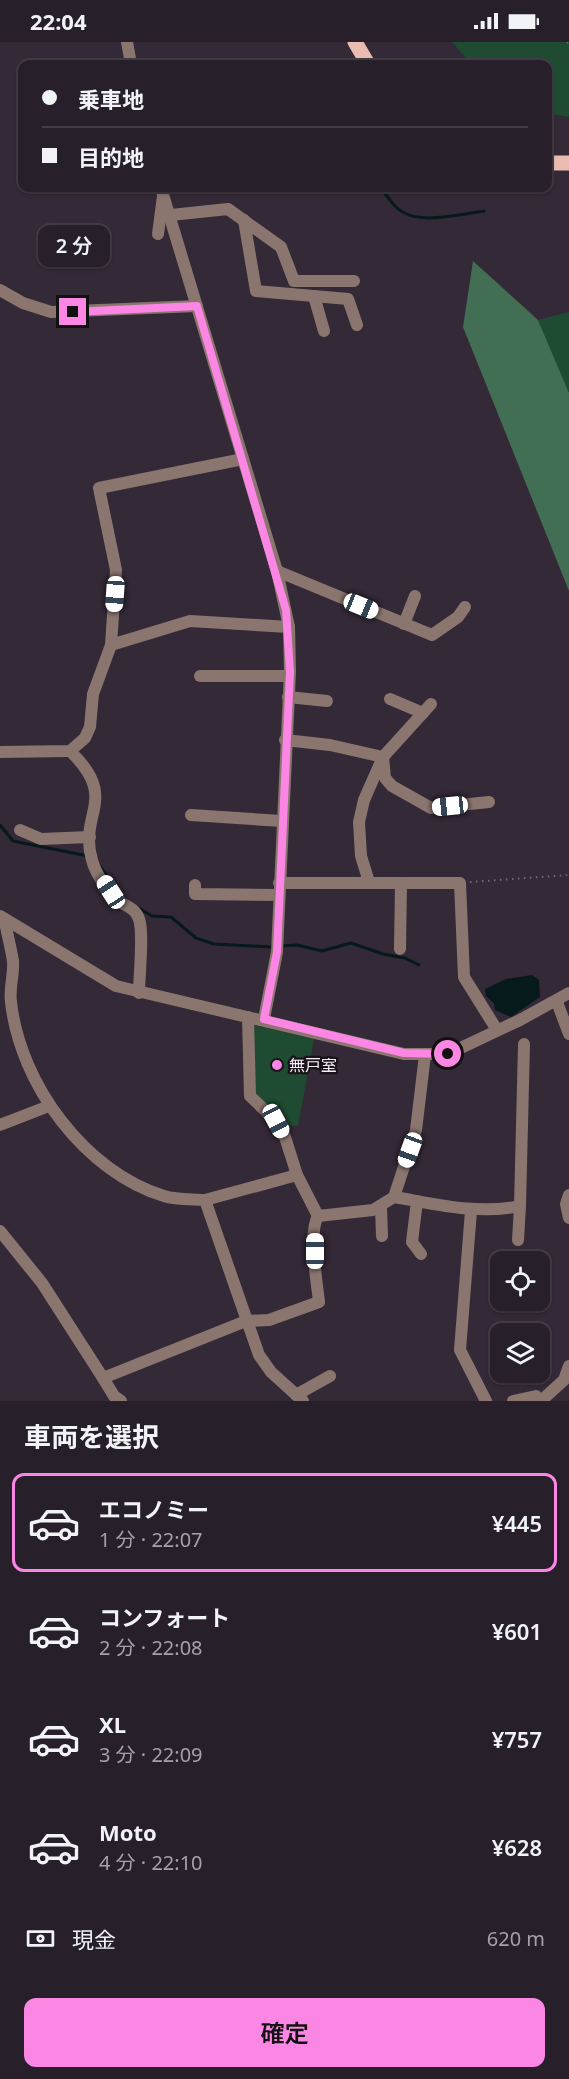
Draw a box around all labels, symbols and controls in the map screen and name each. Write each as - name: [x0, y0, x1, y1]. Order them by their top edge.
- text: 22:04: [30, 6, 87, 36]
- text: 乗車地: [78, 84, 144, 114]
- text: 目的地: [78, 142, 144, 172]
- callout: 2 分: [37, 225, 109, 267]
- text: 2 分: [56, 232, 92, 259]
- route end: [59, 298, 86, 325]
- car: [105, 575, 125, 613]
- car: [341, 591, 381, 621]
- car: [431, 795, 469, 817]
- car: [94, 872, 128, 912]
- route start: [434, 1040, 461, 1067]
- place label: 無戸室: [289, 1054, 337, 1076]
- marker: 無戸室: [270, 1058, 284, 1072]
- car: [260, 1101, 292, 1141]
- car: [395, 1130, 425, 1170]
- car: [306, 1233, 324, 1269]
- map controls: [490, 1251, 550, 1383]
- button: locate: [490, 1251, 550, 1311]
- button: layers: [490, 1323, 550, 1383]
- text: 車両を選択: [24, 1418, 159, 1455]
- text: エコノミー: [99, 1494, 209, 1524]
- icon: car: [27, 1496, 81, 1550]
- text: ¥445: [492, 1508, 542, 1538]
- text: 1 分 · 22:07: [99, 1526, 203, 1553]
- text: コンフォート: [99, 1602, 230, 1632]
- icon: car: [27, 1604, 81, 1658]
- text: ¥601: [492, 1616, 542, 1646]
- text: 2 分 · 22:08: [99, 1634, 203, 1661]
- text: XL: [99, 1709, 126, 1739]
- icon: car: [27, 1712, 81, 1766]
- text: ¥757: [492, 1724, 542, 1754]
- text: 3 分 · 22:09: [99, 1741, 203, 1768]
- text: Moto: [99, 1817, 157, 1847]
- icon: car: [27, 1820, 81, 1874]
- text: ¥628: [492, 1832, 542, 1862]
- text: 4 分 · 22:10: [99, 1849, 203, 1876]
- icon: cash: [24, 1922, 57, 1955]
- text: 現金: [72, 1924, 116, 1954]
- text: 620 m: [487, 1925, 545, 1952]
- button: 確定: [24, 1998, 545, 2067]

